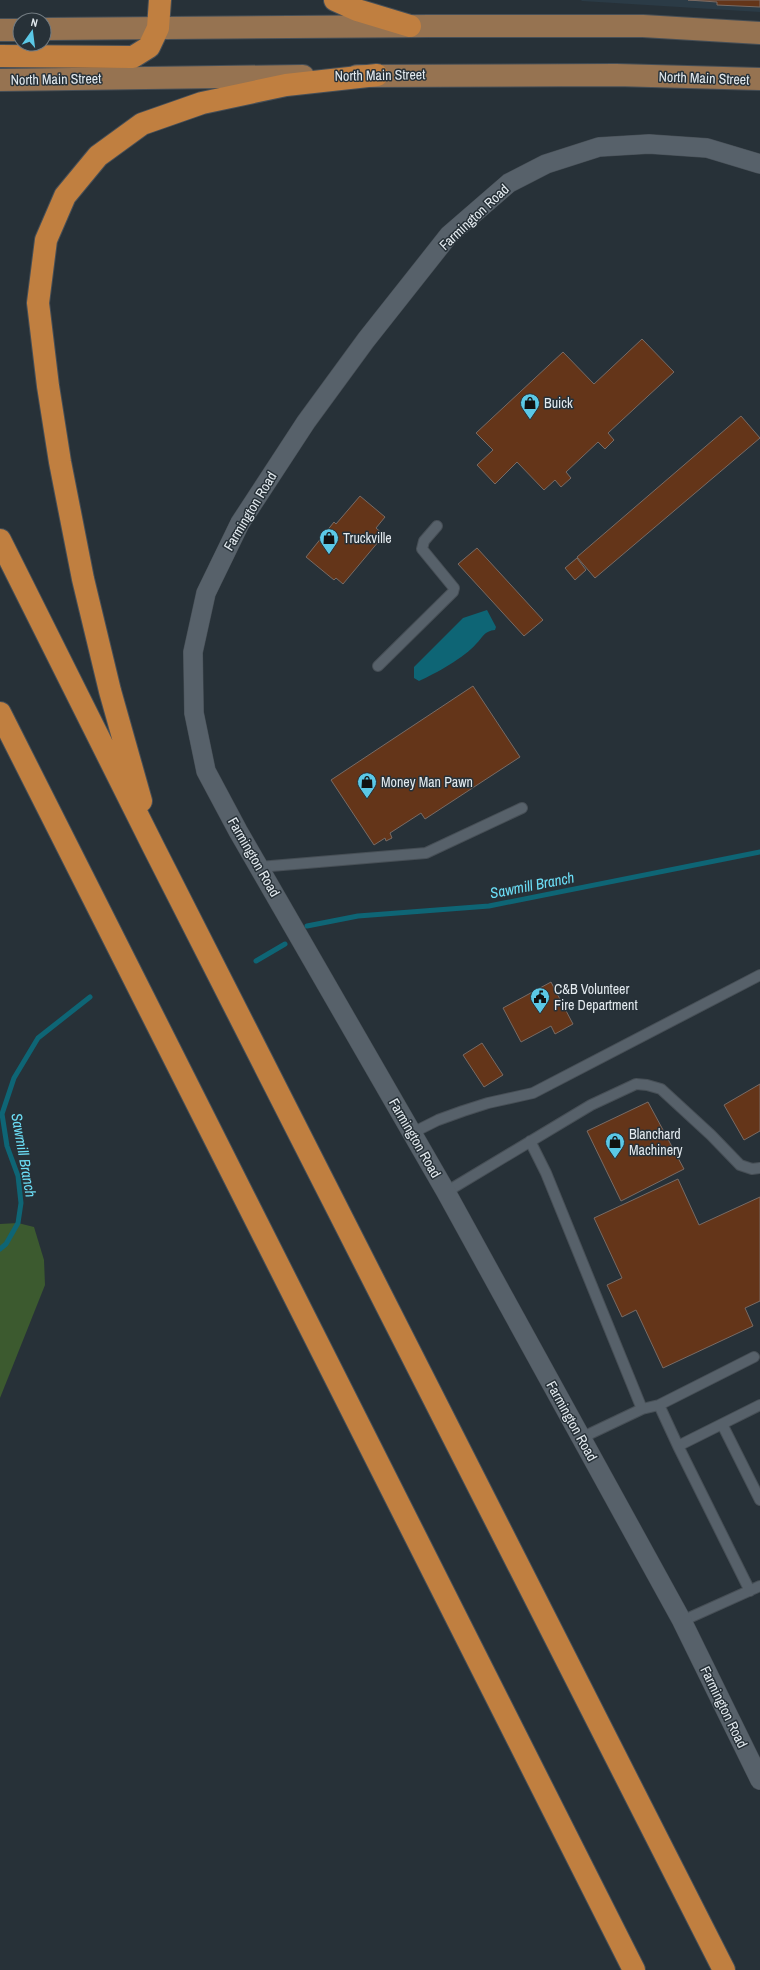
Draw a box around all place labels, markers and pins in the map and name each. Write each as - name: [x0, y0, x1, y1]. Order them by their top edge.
- shop icon: Buick: [519, 392, 541, 420]
- place label: Buick: [544, 394, 573, 412]
- shop icon: Truckville: [318, 527, 340, 555]
- place label: Truckville: [343, 529, 392, 547]
- shop icon: Money Man Pawn: [356, 771, 378, 799]
- place label: Money Man Pawn: [381, 773, 473, 791]
- place label: C&B Volunteer Fire Department: [554, 980, 638, 1014]
- public building icon: C&B Volunteer Fire Department: [529, 986, 551, 1014]
- place label: Blanchard Machinery: [629, 1125, 683, 1159]
- shop icon: Blanchard Machinery: [604, 1131, 626, 1159]

